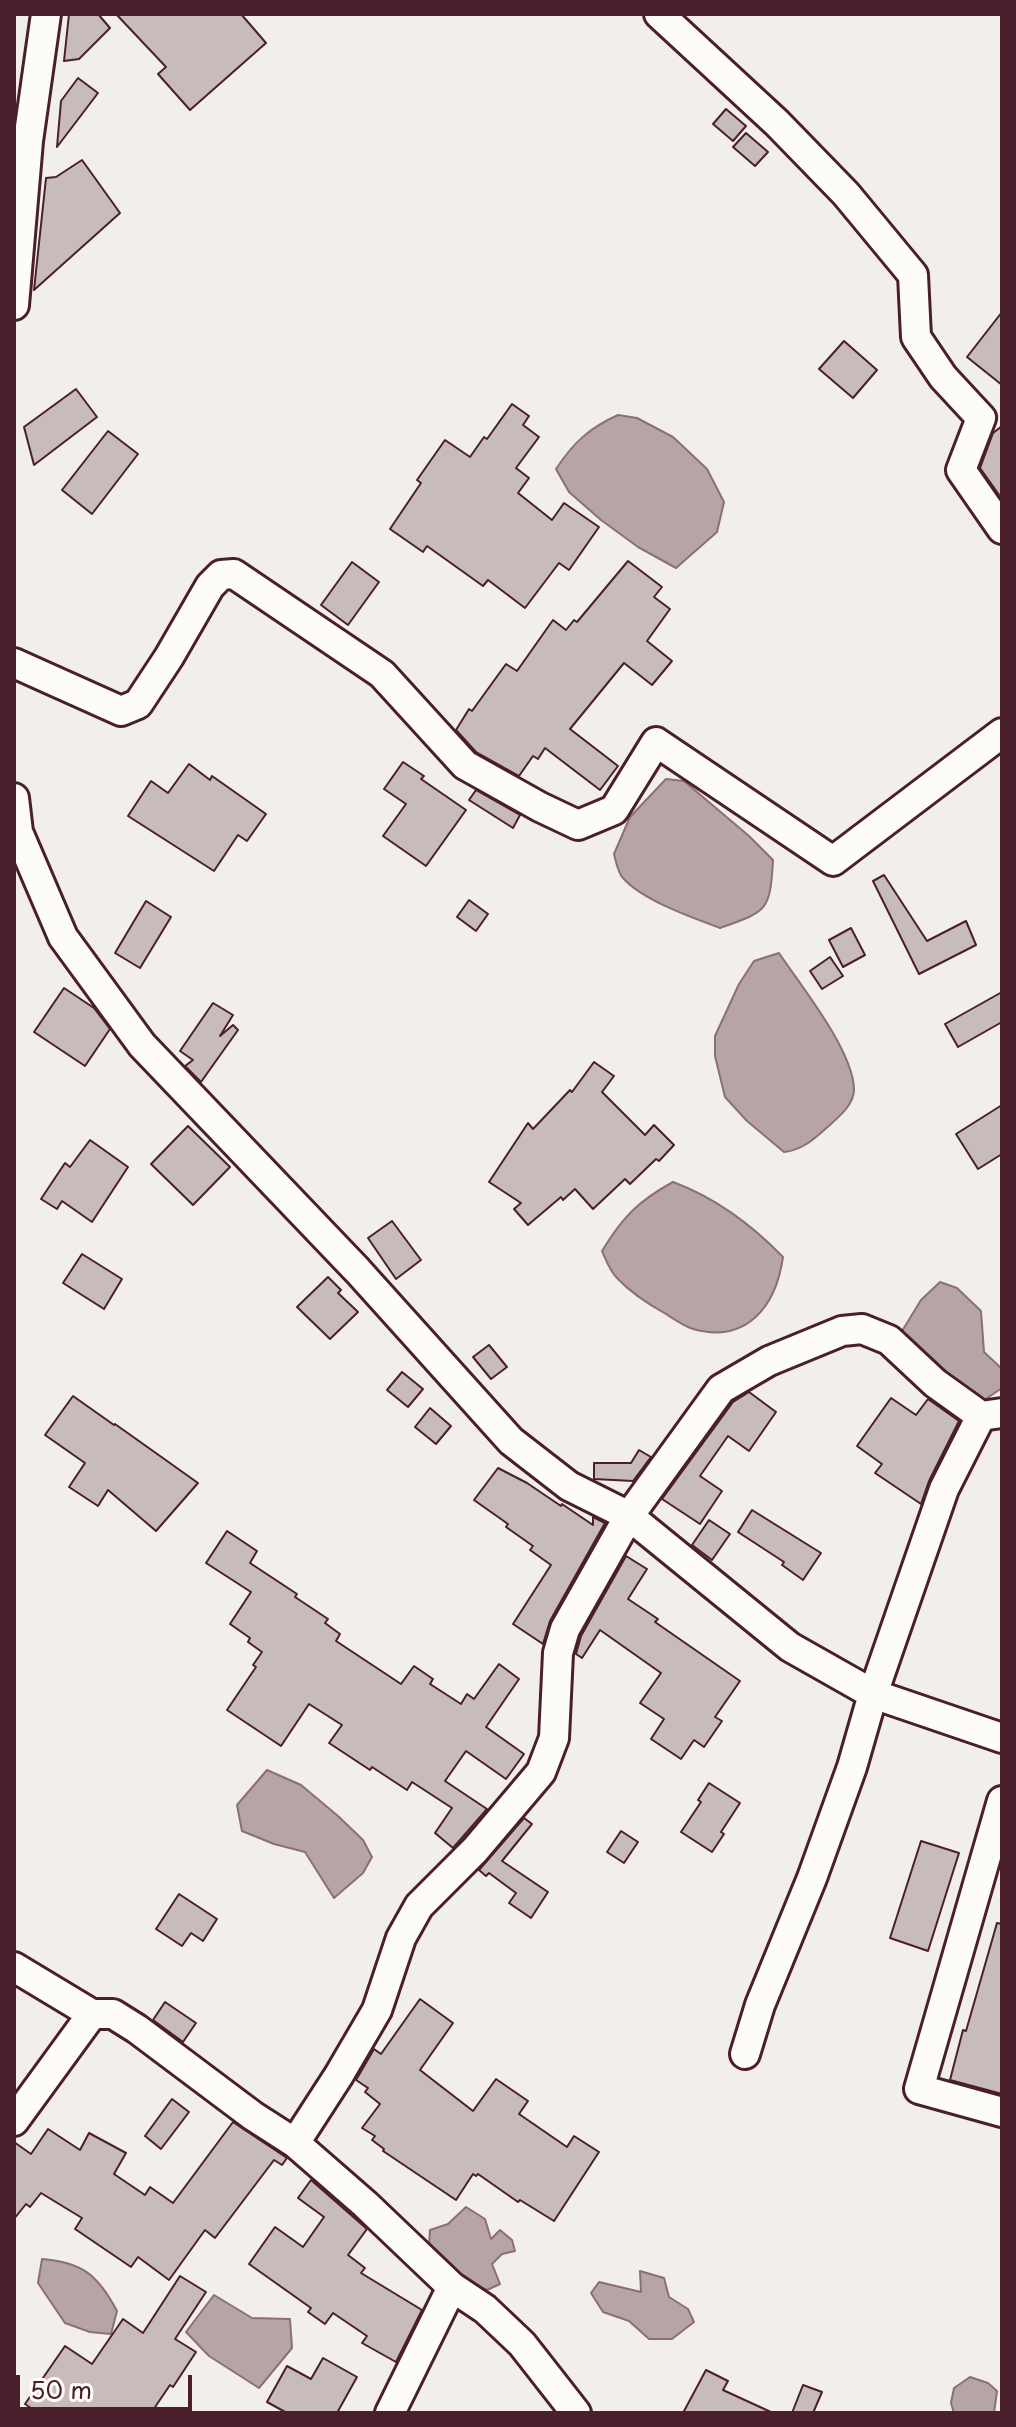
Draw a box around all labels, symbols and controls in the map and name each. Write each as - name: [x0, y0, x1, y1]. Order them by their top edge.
- scale bar: [20, 2359, 196, 2409]
- text: 50 m: [30, 2371, 92, 2407]

